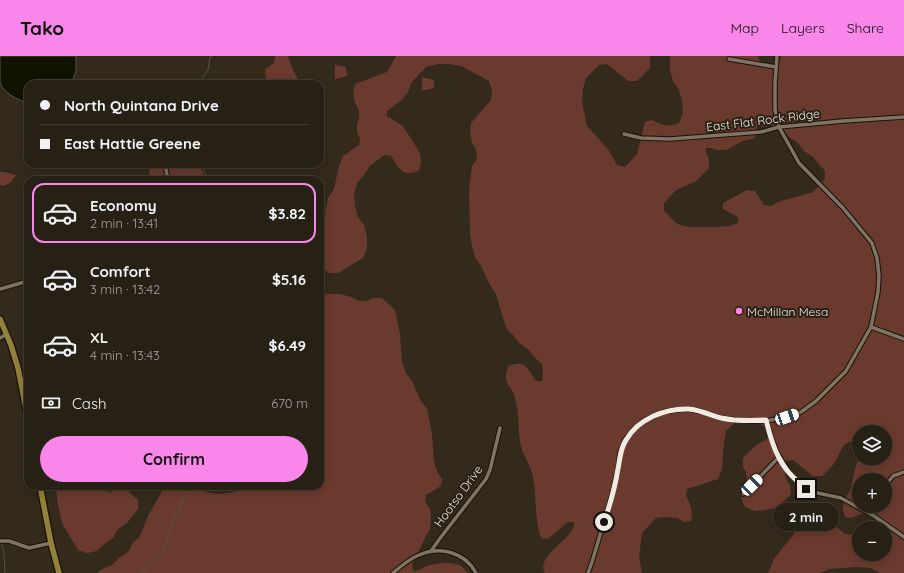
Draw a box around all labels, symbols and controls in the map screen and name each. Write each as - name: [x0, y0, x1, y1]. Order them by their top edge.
- text: Tako: [20, 16, 64, 40]
- text: Map: [730, 19, 759, 37]
- text: Layers: [781, 19, 825, 37]
- text: Share: [847, 19, 884, 37]
- text: North Quintana Drive: [64, 96, 219, 115]
- street label: East Flat Rock Ridge: [705, 106, 821, 134]
- text: East Hattie Greene: [64, 134, 201, 153]
- icon: car: [42, 195, 78, 231]
- text: Economy: [90, 196, 157, 215]
- text: $3.82: [268, 204, 306, 223]
- text: 2 min · 13:41: [90, 215, 158, 231]
- icon: car: [42, 261, 78, 297]
- text: Comfort: [90, 262, 151, 281]
- text: $5.16: [272, 270, 306, 289]
- text: 3 min · 13:42: [90, 281, 160, 297]
- place label: McMillan Mesa: [747, 304, 828, 319]
- marker: McMillan Mesa: [734, 306, 744, 316]
- icon: car: [42, 327, 78, 363]
- text: XL: [90, 328, 108, 347]
- text: $6.49: [268, 336, 306, 355]
- text: 4 min · 13:43: [90, 347, 160, 363]
- icon: cash: [40, 392, 62, 414]
- text: Cash: [72, 394, 106, 413]
- text: 670 m: [271, 395, 308, 411]
- car: [774, 407, 800, 427]
- map controls: [852, 425, 892, 561]
- button: layers: [852, 425, 892, 465]
- button: Confirm: [40, 436, 308, 482]
- street label: Hootso Drive: [431, 462, 485, 530]
- car: [739, 472, 765, 498]
- button: +: [852, 473, 892, 513]
- route end: [797, 480, 815, 498]
- callout: 2 min: [773, 503, 839, 531]
- text: 2 min: [789, 509, 823, 525]
- route start: [595, 513, 613, 531]
- button: −: [852, 521, 892, 561]

